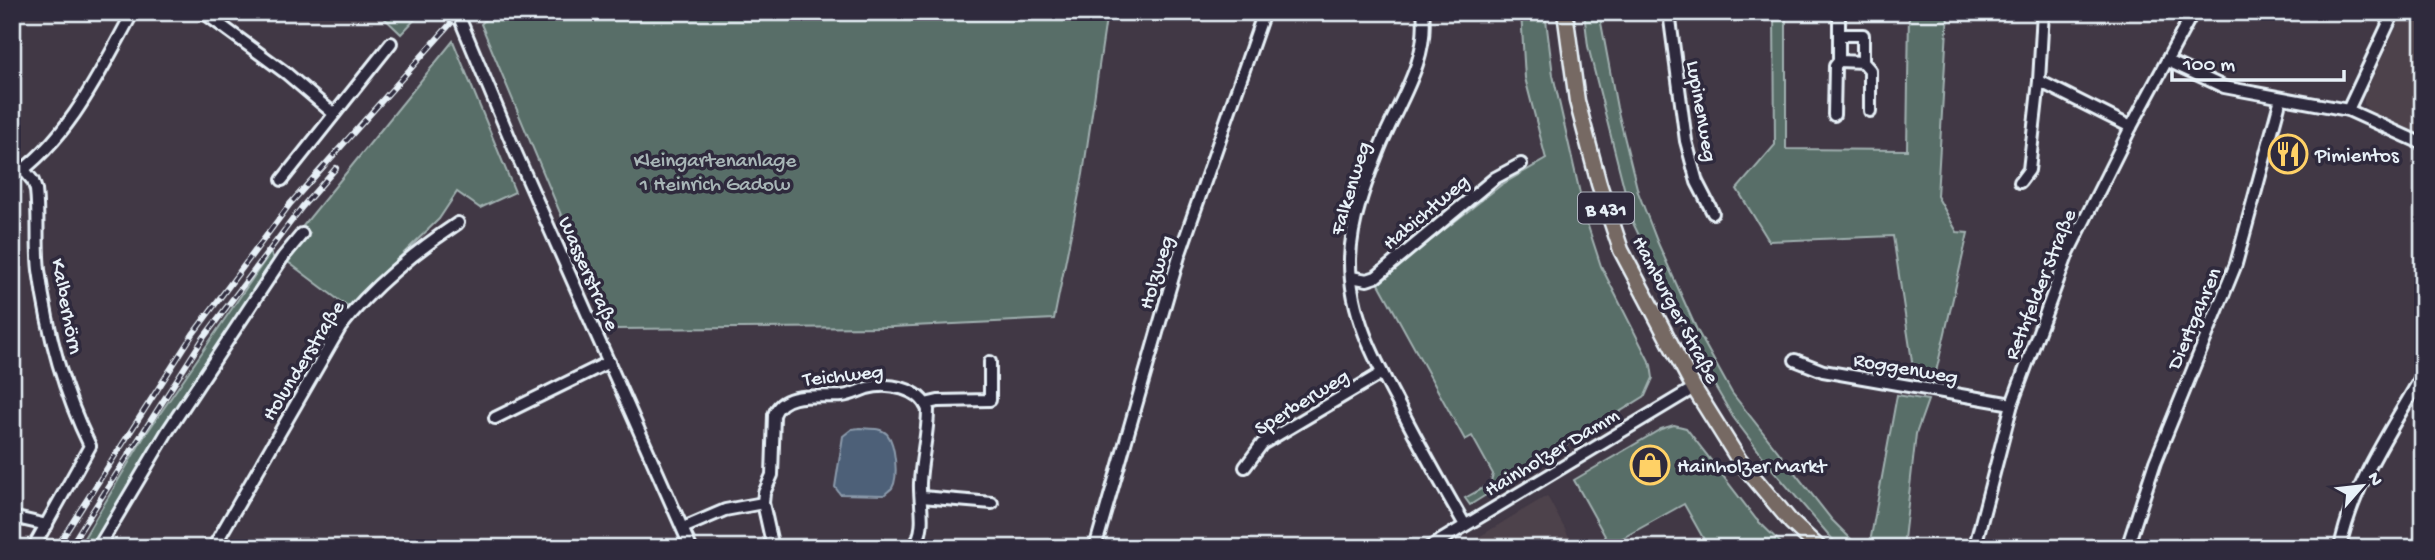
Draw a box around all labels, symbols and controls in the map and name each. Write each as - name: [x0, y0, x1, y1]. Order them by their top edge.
- scale bar: [2172, 38, 2344, 82]
- text: 100 m: [2182, 54, 2235, 79]
- street label: Lupinenweg: [1678, 59, 1721, 164]
- restaurant icon: Pimientos: [2267, 133, 2309, 175]
- street label: Falkenweg: [1326, 139, 1378, 240]
- place label: Pimientos: [2314, 145, 2400, 170]
- park label: Kleingartenanlage 1 Heinrich Gadow: [634, 150, 797, 199]
- street label: Habichtweg: [1379, 170, 1476, 257]
- road number: B 431: [1578, 192, 1634, 224]
- street label: Rethfelder Straße: [2001, 205, 2084, 364]
- street label: Wasserstraße: [551, 213, 624, 336]
- street label: Holzweg: [1135, 233, 1181, 313]
- street label: Hamburger Straße: [1625, 233, 1724, 390]
- street label: Kalberhörn: [43, 257, 86, 357]
- street label: Diertgahren: [2163, 265, 2229, 376]
- street label: Holunderstraße: [258, 296, 352, 427]
- street label: Roggenweg: [1851, 349, 1960, 392]
- street label: Teichweg: [801, 361, 885, 394]
- street label: Sperberweg: [1251, 365, 1355, 443]
- street label: Hainholzer Damm: [1481, 404, 1625, 504]
- shop icon: Hainholzer Markt: [1629, 444, 1671, 486]
- north arrow: [2326, 452, 2396, 522]
- place label: Hainholzer Markt: [1677, 456, 1829, 481]
- text: N: [2361, 469, 2387, 491]

